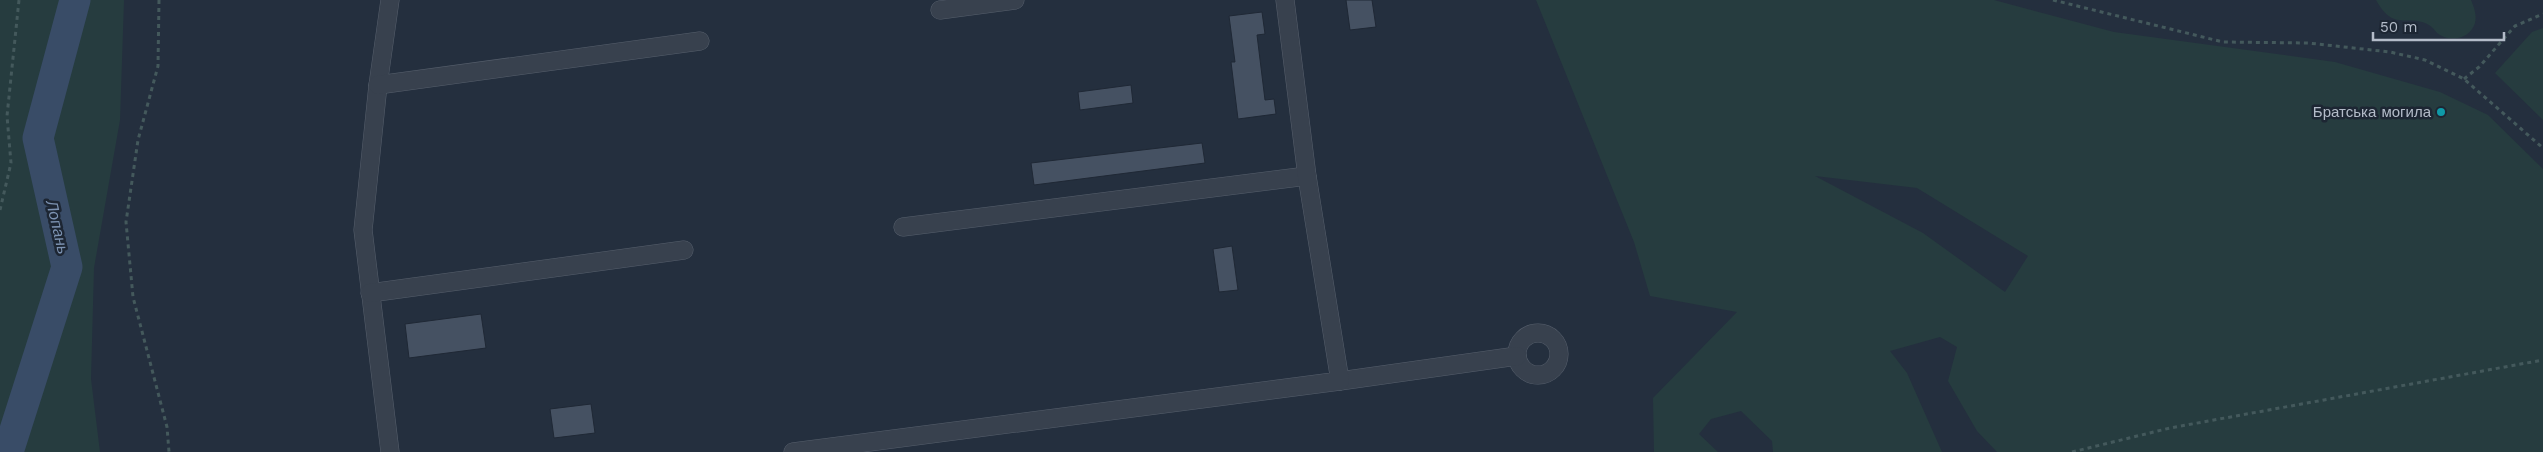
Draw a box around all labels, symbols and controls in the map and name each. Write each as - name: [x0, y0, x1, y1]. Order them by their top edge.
- scale bar: [2373, 10, 2504, 42]
- text: 50 m: [2380, 18, 2417, 36]
- place label: Братська могила: [2313, 103, 2432, 121]
- marker: Братська могила: [2435, 106, 2447, 118]
- water label: Лопань: [42, 197, 73, 256]

